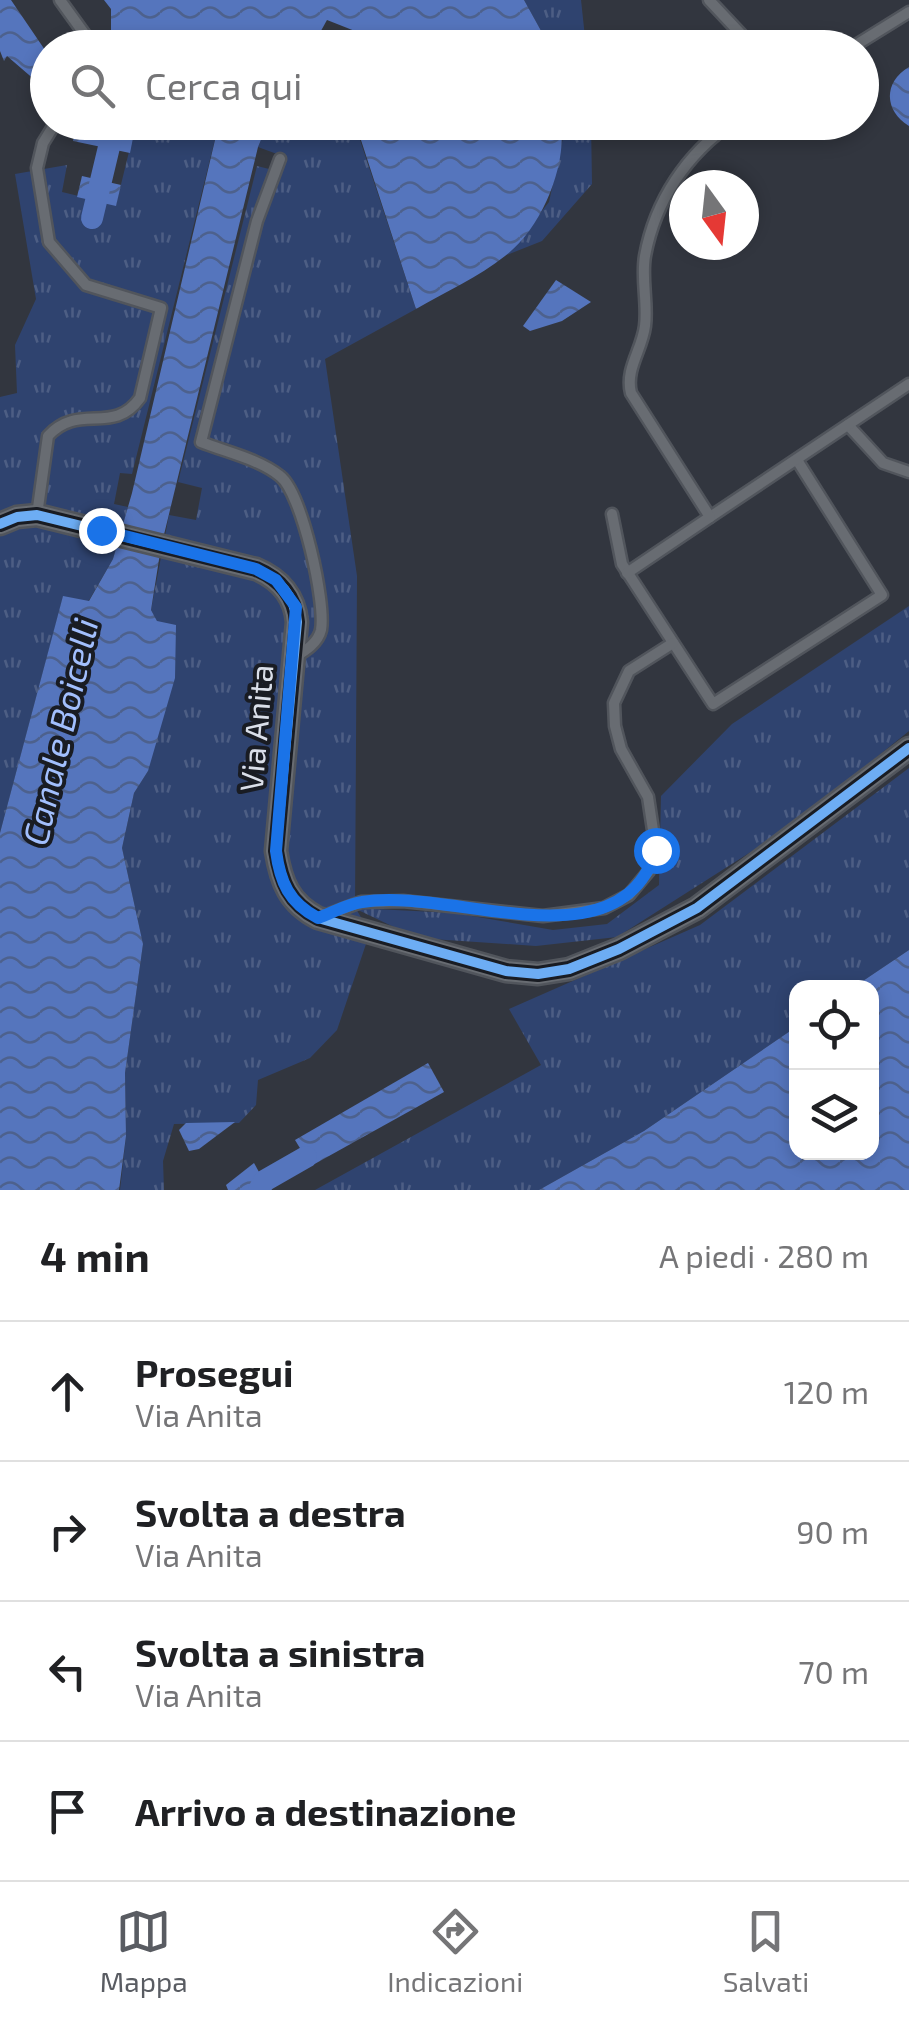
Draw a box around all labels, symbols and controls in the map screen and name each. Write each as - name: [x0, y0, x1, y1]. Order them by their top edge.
- search box: [30, 30, 879, 140]
- icon: search: [65, 58, 120, 113]
- text: Cerca qui: [145, 62, 302, 108]
- north arrow: [669, 170, 759, 260]
- route end: [79, 508, 125, 554]
- water label: Canale Boicelli: [13, 614, 106, 849]
- street label: Via Anita: [231, 663, 279, 793]
- route start: [634, 828, 680, 874]
- map controls: [789, 980, 879, 1160]
- button: locate: [789, 980, 879, 1070]
- button: layers: [789, 1070, 879, 1160]
- text: 4 min: [40, 1230, 150, 1280]
- text: A piedi · 280 m: [659, 1236, 869, 1274]
- text: Prosegui: [135, 1349, 294, 1395]
- icon: ahead: [40, 1364, 95, 1419]
- text: 120 m: [784, 1372, 869, 1410]
- text: Via Anita: [135, 1395, 263, 1433]
- text: Svolta a destra: [135, 1489, 406, 1535]
- icon: right: [40, 1504, 95, 1559]
- text: 90 m: [796, 1512, 869, 1550]
- text: Via Anita: [135, 1535, 263, 1573]
- text: Svolta a sinistra: [135, 1629, 425, 1675]
- icon: left: [40, 1644, 95, 1699]
- text: 70 m: [798, 1652, 869, 1690]
- text: Via Anita: [135, 1675, 263, 1713]
- icon: arrive: [40, 1784, 95, 1839]
- text: Arrivo a destinazione: [135, 1788, 516, 1834]
- tab: Mappa: [100, 1904, 188, 1998]
- tab: Indicazioni: [387, 1904, 523, 1998]
- tab: Salvati: [723, 1904, 809, 1998]

